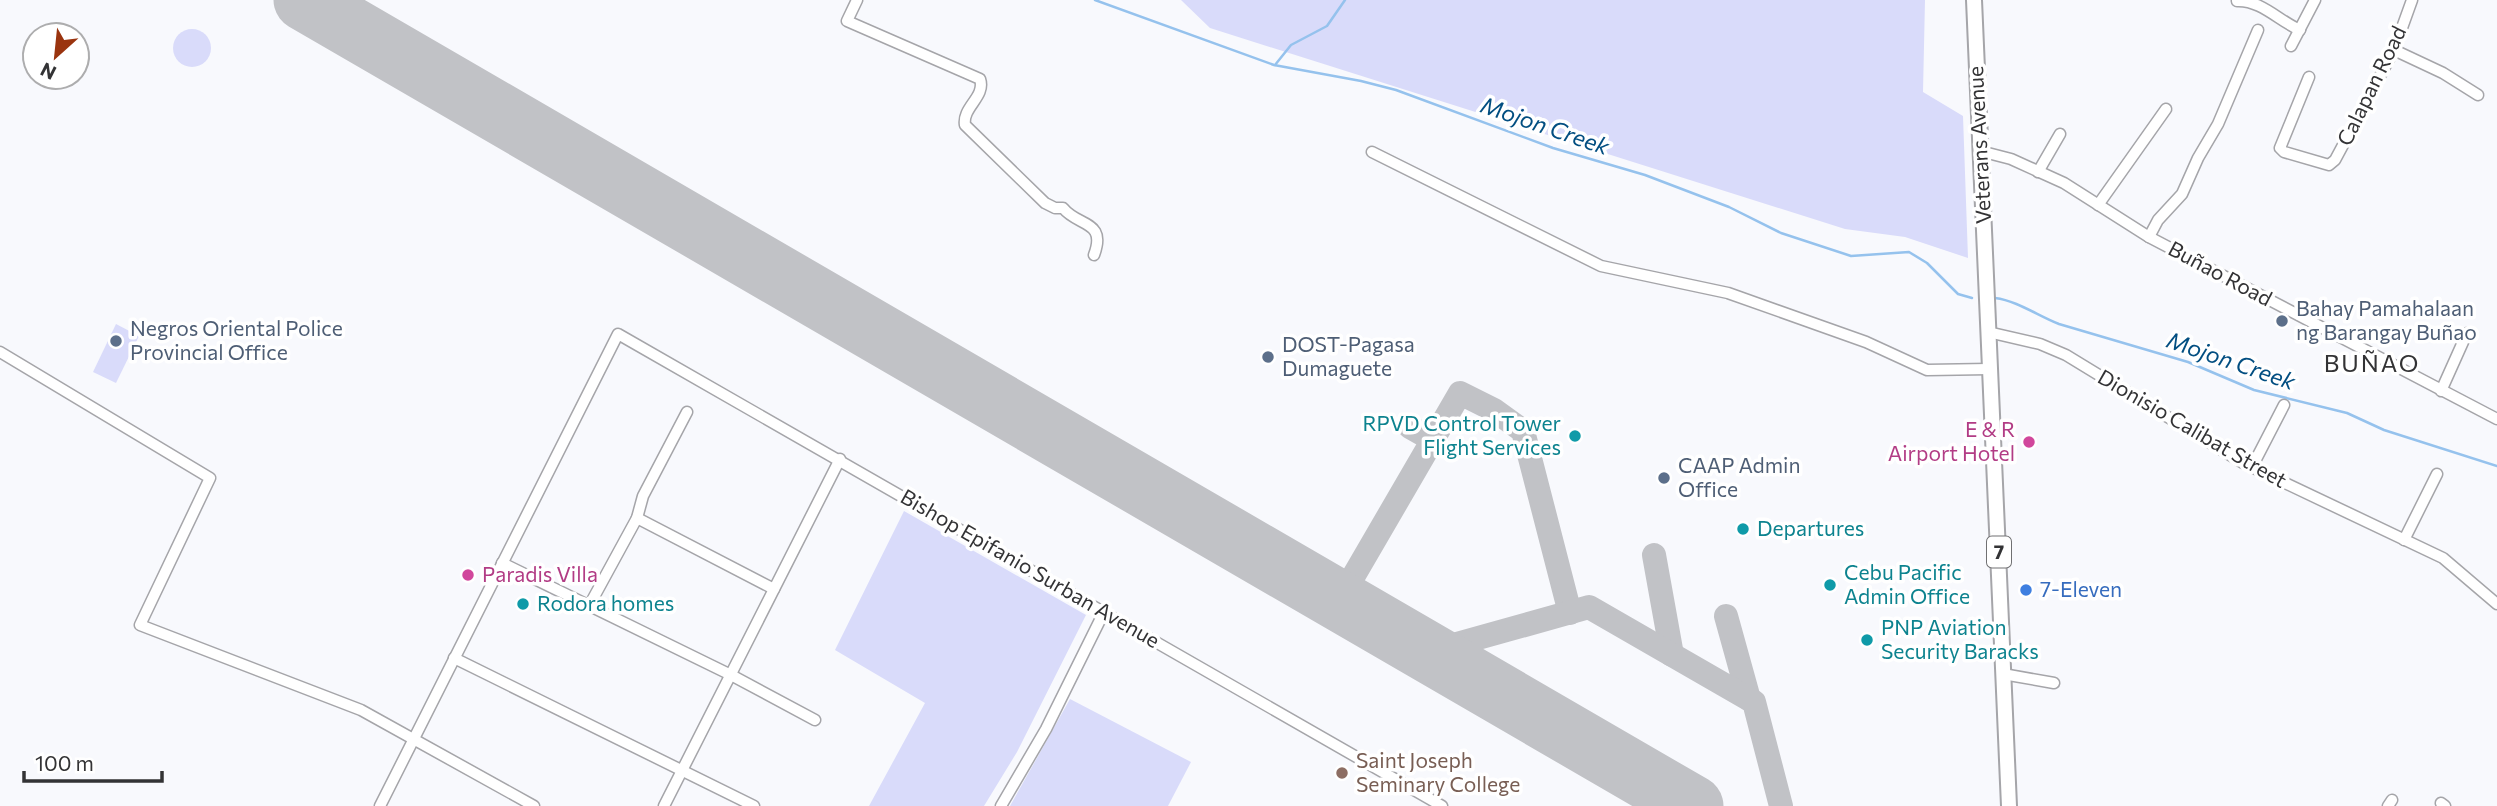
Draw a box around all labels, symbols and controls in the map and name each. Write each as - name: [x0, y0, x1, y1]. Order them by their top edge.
- north arrow: [21, 21, 91, 91]
- street label: Calapan Road: [2331, 21, 2410, 149]
- text: N: [36, 58, 60, 85]
- street label: Veterans Avenue: [1962, 65, 1995, 225]
- water label: Mojon Creek: [1477, 90, 1614, 160]
- street label: Buñao Road: [2165, 235, 2277, 310]
- place label: Bahay Pamahalaan ng Barangay Buñao: [2296, 295, 2477, 344]
- marker: Bahay Pamahalaan ng Barangay Buñao: [2274, 313, 2290, 329]
- place label: Negros Oriental Police Provincial Office: [130, 315, 343, 364]
- water label: Mojon Creek: [2163, 325, 2300, 395]
- place label: DOST-Pagasa Dumaguete: [1282, 331, 1415, 380]
- marker: Negros Oriental Police Provincial Office: [108, 333, 124, 349]
- district label: BUÑAO: [2324, 348, 2420, 377]
- marker: DOST-Pagasa Dumaguete: [1260, 349, 1276, 365]
- street label: Dionisio Calibat Street: [2094, 363, 2292, 492]
- place label: RPVD Control Tower Flight Services: [1362, 410, 1561, 459]
- place label: E & R Airport Hotel: [1888, 416, 2015, 465]
- marker: RPVD Control Tower Flight Services: [1567, 428, 1583, 444]
- marker: E & R Airport Hotel: [2021, 434, 2037, 450]
- place label: CAAP Admin Office: [1678, 452, 1800, 501]
- marker: CAAP Admin Office: [1656, 470, 1672, 486]
- street label: Bishop Epifanio Surban Avenue: [897, 483, 1165, 652]
- place label: Departures: [1757, 515, 1864, 540]
- marker: Departures: [1735, 521, 1751, 537]
- road number: 7: [1987, 537, 2011, 568]
- place label: Cebu Pacific Admin Office: [1844, 559, 1970, 608]
- place label: Paradis Villa: [482, 561, 598, 586]
- marker: Paradis Villa: [460, 567, 476, 583]
- place label: 7-Eleven: [2040, 576, 2122, 601]
- marker: Cebu Pacific Admin Office: [1822, 577, 1838, 593]
- marker: 7-Eleven: [2018, 582, 2034, 598]
- place label: Rodora homes: [537, 590, 674, 615]
- marker: Rodora homes: [515, 596, 531, 612]
- place label: PNP Aviation Security Baracks: [1881, 614, 2039, 663]
- marker: PNP Aviation Security Baracks: [1859, 632, 1875, 648]
- scale bar: [24, 740, 163, 784]
- place label: Saint Joseph Seminary College: [1356, 747, 1520, 796]
- text: 100 m: [35, 750, 94, 775]
- marker: Saint Joseph Seminary College: [1334, 765, 1350, 781]

